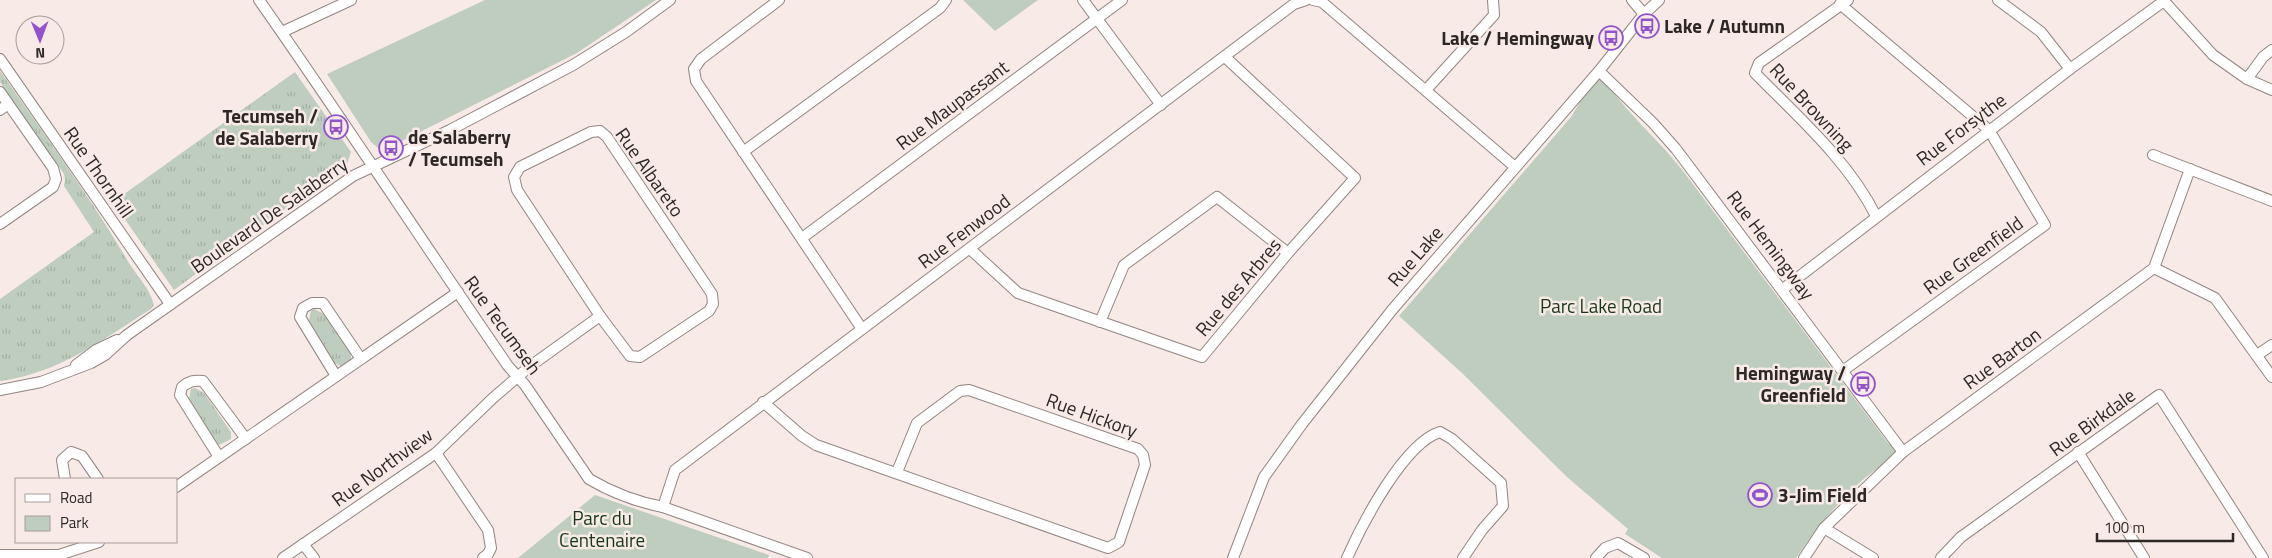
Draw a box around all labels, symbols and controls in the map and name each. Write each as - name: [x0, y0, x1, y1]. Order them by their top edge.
- place label: Lake / Autumn: [1664, 11, 1785, 40]
- bus stop icon: Lake / Autumn: [1634, 13, 1660, 39]
- north arrow: [15, 15, 65, 65]
- place label: Lake / Hemingway: [1441, 23, 1594, 52]
- bus stop icon: Lake / Hemingway: [1598, 25, 1624, 51]
- text: N: [35, 43, 45, 64]
- street label: Rue Maupassant: [889, 52, 1014, 157]
- street label: Rue Browning: [1763, 56, 1861, 158]
- street label: Rue Forsythe: [1910, 85, 2012, 172]
- place label: Tecumseh / de Salaberry: [215, 101, 318, 152]
- bus stop icon: Tecumseh / de Salaberry: [323, 114, 349, 140]
- street label: Rue Thornhill: [57, 120, 142, 223]
- street label: Rue Albareto: [609, 121, 692, 222]
- place label: de Salaberry / Tecumseh: [408, 122, 511, 173]
- bus stop icon: de Salaberry / Tecumseh: [378, 135, 404, 161]
- street label: Boulevard De Salaberry: [184, 149, 353, 280]
- street label: Rue Hemingway: [1720, 184, 1822, 306]
- street label: Rue Fenwood: [911, 186, 1016, 275]
- street label: Rue Greenfield: [1917, 208, 2029, 301]
- street label: Rue Lake: [1380, 219, 1449, 293]
- street label: Rue des Arbres: [1188, 231, 1288, 342]
- street label: Rue Tecumseh: [458, 269, 549, 380]
- park label: Parc Lake Road: [1540, 291, 1662, 320]
- street label: Rue Barton: [1957, 319, 2047, 396]
- place label: Hemingway / Greenfield: [1735, 358, 1846, 409]
- bus stop icon: Hemingway / Greenfield: [1850, 371, 1876, 397]
- street label: Rue Birkdale: [2043, 380, 2141, 463]
- street label: Rue Hickory: [1042, 385, 1142, 444]
- street label: Rue Northview: [325, 420, 438, 513]
- legend: [15, 478, 178, 543]
- place label: 3-Jim Field: [1778, 480, 1867, 509]
- sports icon: 3-Jim Field: [1747, 482, 1773, 508]
- text: Road: [60, 486, 92, 509]
- park label: Parc du Centenaire: [559, 503, 645, 554]
- scale bar: [2097, 510, 2233, 542]
- text: Park: [60, 511, 89, 534]
- text: 100 m: [2104, 516, 2145, 539]

